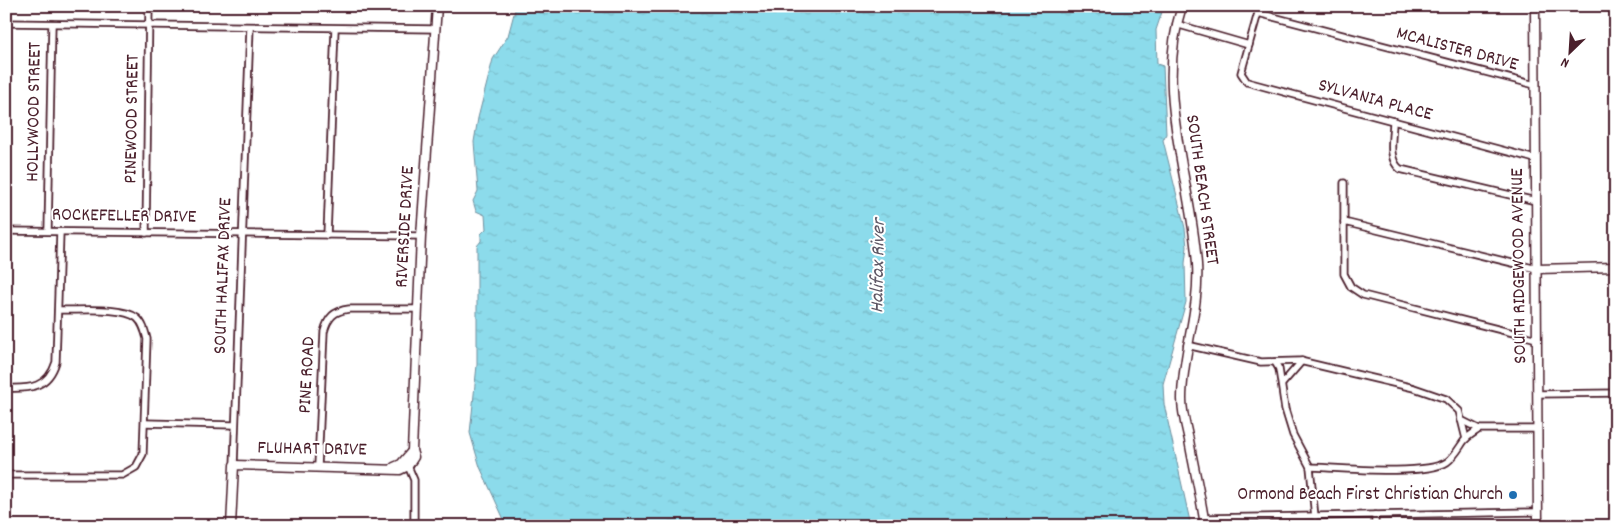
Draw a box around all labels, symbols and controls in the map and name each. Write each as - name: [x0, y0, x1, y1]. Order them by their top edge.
- street label: MCALISTER DRIVE: [1393, 21, 1521, 79]
- north arrow: [1544, 28, 1594, 78]
- street label: HOLLYWOOD STREET: [20, 41, 50, 182]
- text: N: [1558, 51, 1573, 72]
- street label: PINEWOOD STREET: [118, 54, 148, 184]
- street label: SYLVANIA PLACE: [1315, 73, 1436, 129]
- street label: SOUTH BEACH STREET: [1177, 113, 1225, 267]
- street label: RIVERSIDE DRIVE: [389, 165, 423, 289]
- street label: SOUTH RIDGEWOOD AVENUE: [1505, 168, 1535, 364]
- street label: SOUTH HALIFAX DRIVE: [208, 197, 240, 355]
- street label: ROCKEFELLER DRIVE: [52, 202, 197, 232]
- water label: Halifax River: [864, 216, 894, 313]
- street label: PINE ROAD: [292, 336, 324, 414]
- street label: FLUHART DRIVE: [257, 436, 367, 464]
- place label: Ormond Beach First Christian Church: [1237, 482, 1503, 509]
- marker: Ormond Beach First Christian Church: [1507, 489, 1519, 501]

